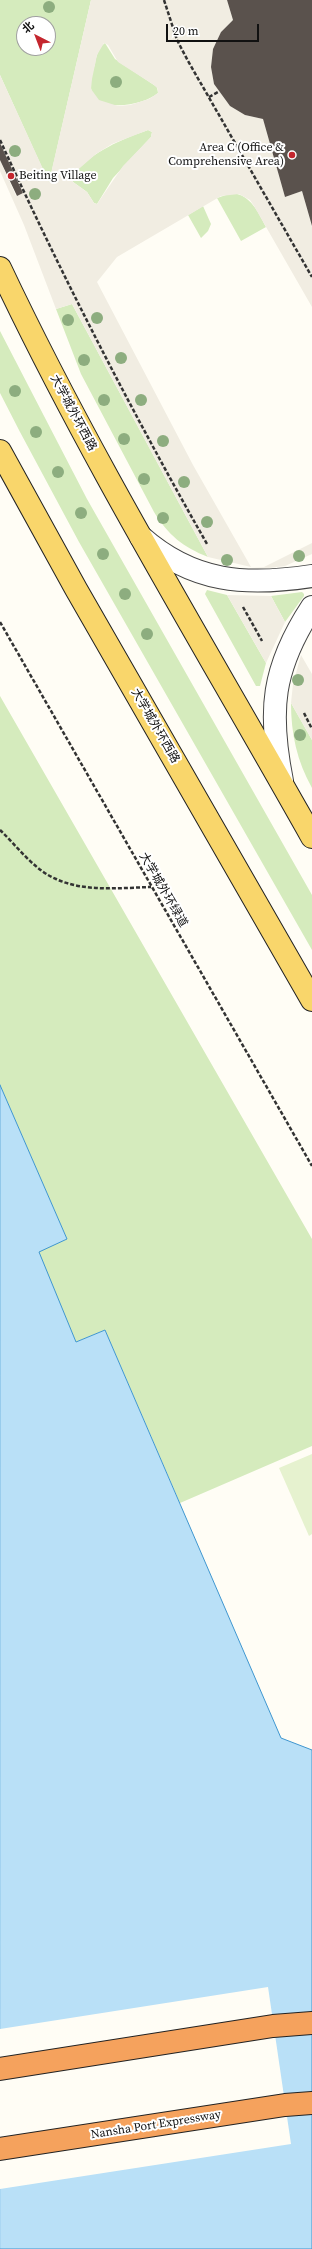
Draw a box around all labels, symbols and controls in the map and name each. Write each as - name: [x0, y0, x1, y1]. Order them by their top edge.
- north arrow: [16, 16, 56, 56]
- scale bar: [168, 16, 261, 42]
- text: 北: [19, 18, 37, 37]
- text: 20 m: [173, 23, 199, 39]
- place label: Area C (Office & Comprehensive Area): [168, 141, 284, 169]
- marker: Area C (Office & Comprehensive Area): [287, 150, 297, 160]
- place label: Beiting Village: [19, 169, 97, 183]
- marker: Beiting Village: [6, 171, 16, 181]
- street label: 大学城外环西路: [47, 373, 99, 453]
- street label: 大学城外环西路: [128, 686, 182, 766]
- street label: 大学城外环绿道: [136, 850, 190, 930]
- street label: Nansha Port Expressway: [90, 2108, 222, 2142]

